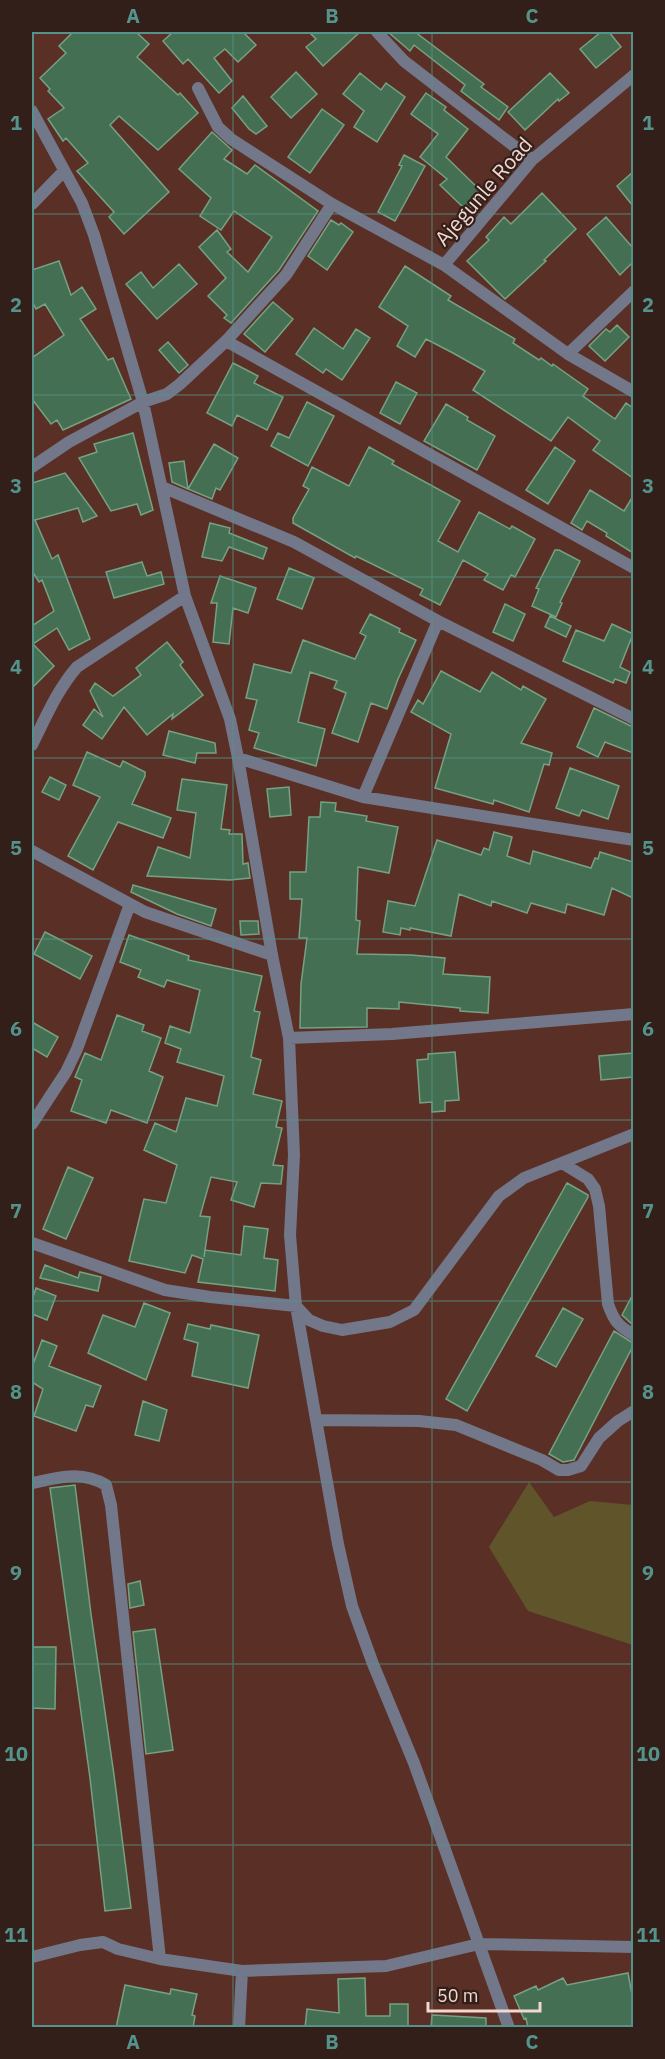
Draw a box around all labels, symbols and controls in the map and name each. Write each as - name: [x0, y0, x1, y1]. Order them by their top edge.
- text: A: [126, 2, 140, 29]
- text: B: [325, 2, 339, 29]
- text: C: [525, 2, 539, 29]
- text: 1: [10, 109, 22, 136]
- text: 1: [642, 109, 654, 136]
- street label: Ajegunle Road: [428, 131, 538, 251]
- text: 2: [10, 291, 22, 318]
- text: 2: [642, 291, 654, 318]
- text: 3: [10, 472, 22, 499]
- text: 3: [642, 472, 654, 499]
- text: 4: [10, 653, 22, 680]
- text: 4: [642, 653, 654, 680]
- text: 5: [10, 834, 22, 861]
- text: 5: [642, 834, 654, 861]
- text: 6: [10, 1015, 22, 1042]
- text: 6: [642, 1015, 654, 1042]
- text: 7: [10, 1197, 22, 1224]
- text: 7: [642, 1197, 654, 1224]
- text: 8: [10, 1378, 22, 1405]
- text: 8: [642, 1378, 654, 1405]
- text: 9: [10, 1559, 22, 1586]
- text: 9: [642, 1559, 654, 1586]
- text: 10: [4, 1740, 28, 1767]
- text: 10: [636, 1740, 660, 1767]
- text: 11: [4, 1921, 28, 1948]
- text: 11: [636, 1921, 660, 1948]
- scale bar: [428, 1975, 540, 2013]
- text: 50 m: [437, 1984, 479, 2007]
- text: A: [126, 2028, 140, 2055]
- text: B: [325, 2028, 339, 2055]
- text: C: [525, 2028, 539, 2055]

